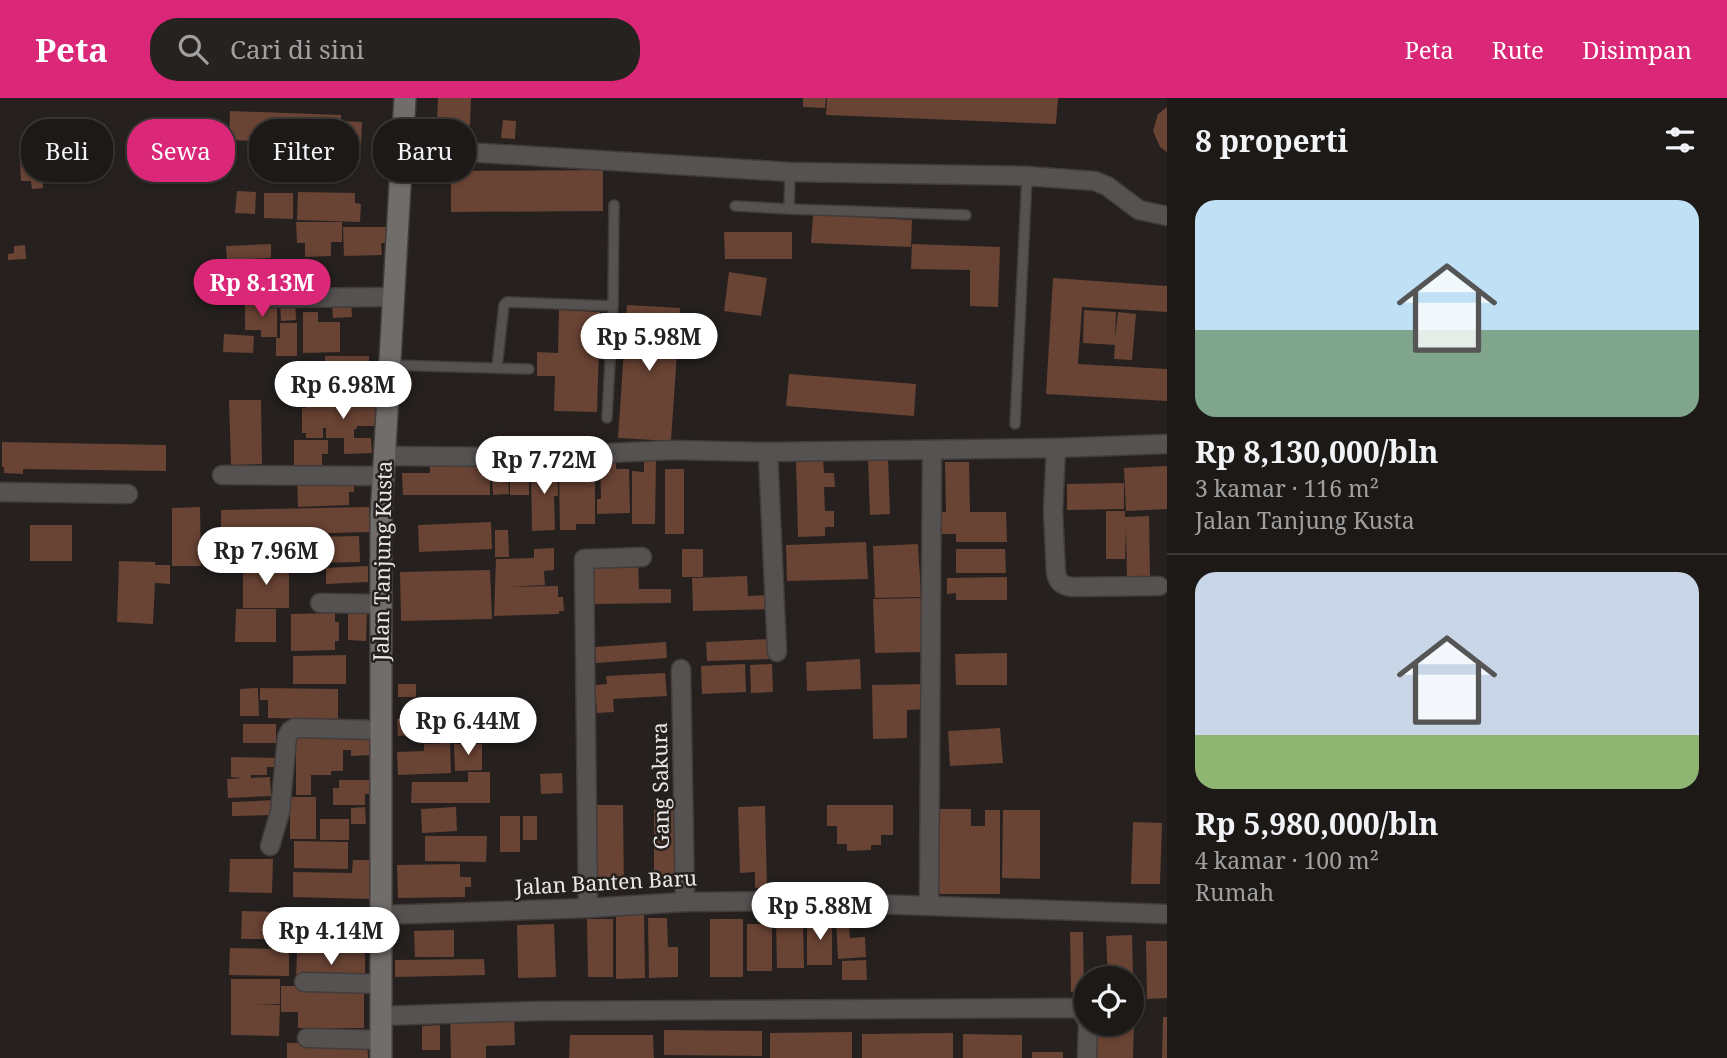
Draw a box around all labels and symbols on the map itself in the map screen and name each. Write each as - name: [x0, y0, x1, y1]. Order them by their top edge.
- pin: Rp 8.13M: [190, 260, 334, 319]
- pin: Rp 5.98M: [577, 314, 721, 373]
- pin: Rp 6.98M: [271, 362, 415, 421]
- pin: Rp 7.72M: [472, 436, 616, 496]
- street label: Jalan Tanjung Kusta: [366, 460, 398, 662]
- pin: Rp 7.96M: [194, 528, 338, 587]
- pin: Rp 6.44M: [396, 698, 540, 757]
- street label: Gang Sakura: [645, 722, 675, 850]
- street label: Jalan Banten Baru: [513, 863, 698, 901]
- pin: Rp 5.88M: [748, 882, 892, 942]
- pin: Rp 4.14M: [259, 908, 403, 967]

